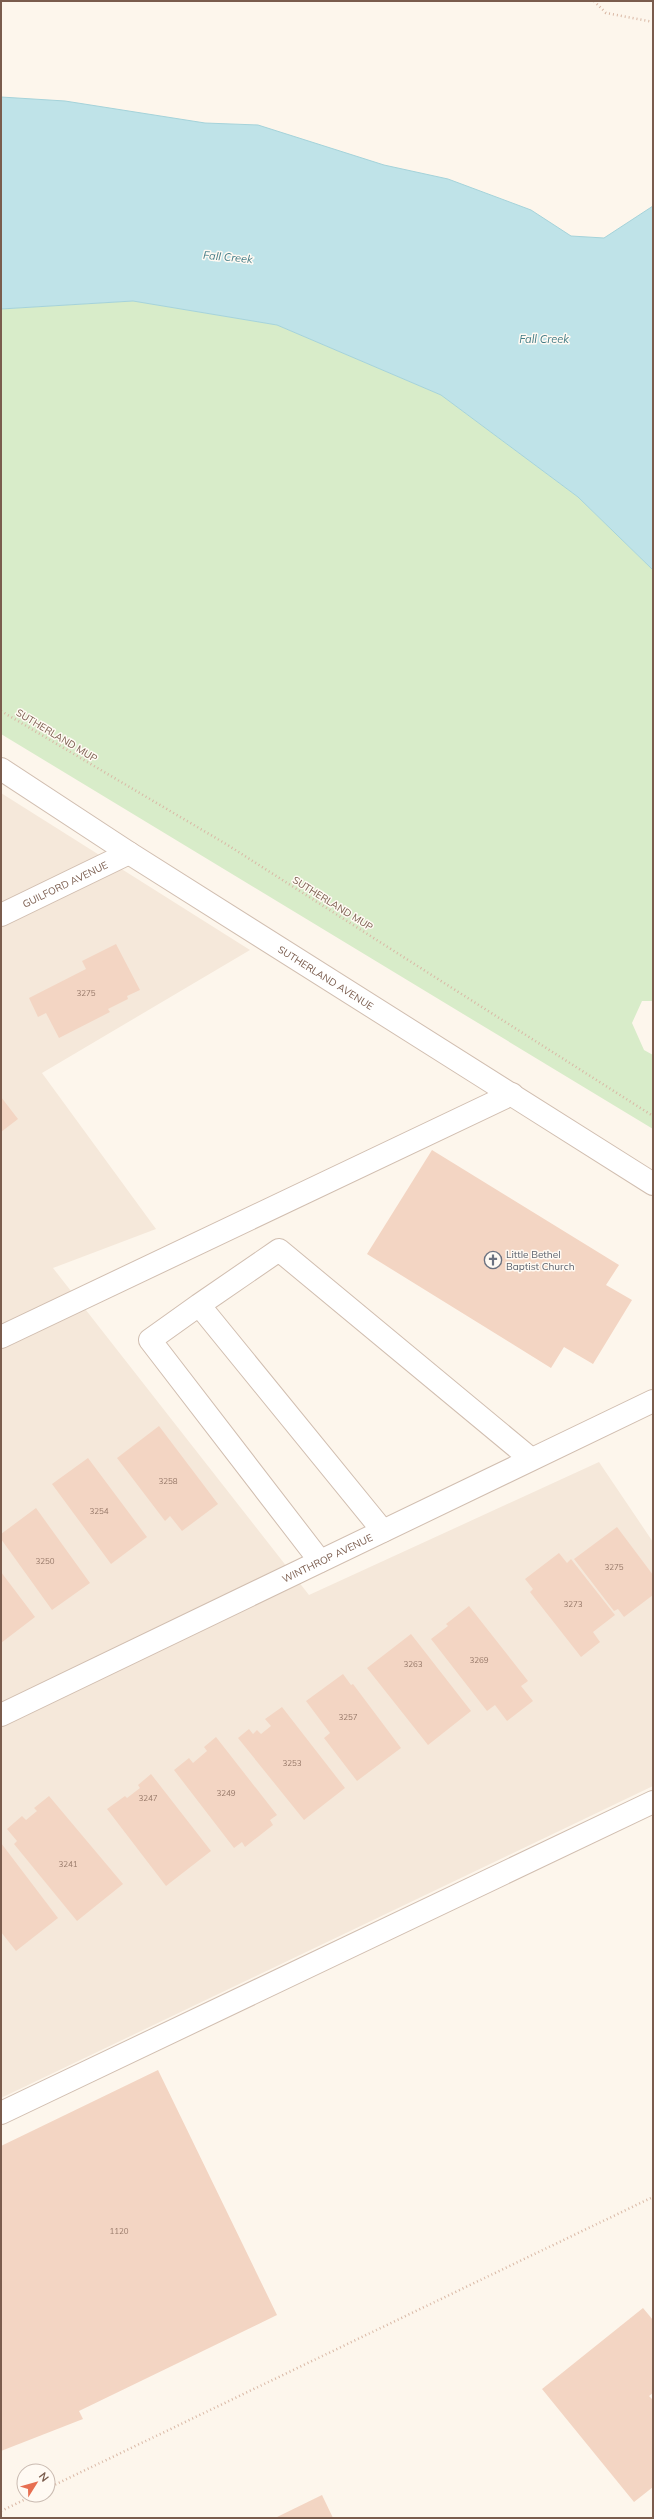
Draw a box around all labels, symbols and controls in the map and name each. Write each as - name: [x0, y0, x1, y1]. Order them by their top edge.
- water label: Fall Creek: [203, 248, 254, 266]
- water label: Fall Creek: [519, 332, 569, 346]
- street label: SUTHERLAND MUP: [14, 706, 100, 765]
- street label: GUILFORD AVENUE: [20, 858, 110, 911]
- street label: SUTHERLAND MUP: [290, 873, 376, 934]
- street label: SUTHERLAND AVENUE: [275, 943, 376, 1013]
- house number: 3275: [76, 988, 96, 998]
- place label: Little Bethel Baptist Church: [506, 1248, 575, 1273]
- church icon: Little Bethel Baptist Church: [483, 1250, 503, 1270]
- house number: 3258: [158, 1476, 178, 1486]
- house number: 3254: [89, 1506, 109, 1516]
- street label: WINTHROP AVENUE: [280, 1531, 375, 1586]
- house number: 3250: [35, 1556, 55, 1566]
- house number: 3275: [604, 1562, 624, 1572]
- house number: 3273: [563, 1599, 583, 1609]
- house number: 3269: [469, 1655, 489, 1665]
- house number: 3263: [403, 1659, 423, 1669]
- house number: 3257: [338, 1712, 358, 1722]
- house number: 3253: [282, 1758, 302, 1768]
- house number: 3249: [216, 1788, 236, 1798]
- house number: 3247: [138, 1793, 158, 1803]
- house number: 3241: [58, 1859, 78, 1869]
- house number: 1120: [109, 2226, 129, 2236]
- north arrow: [16, 2463, 56, 2503]
- text: N: [36, 2469, 52, 2485]

